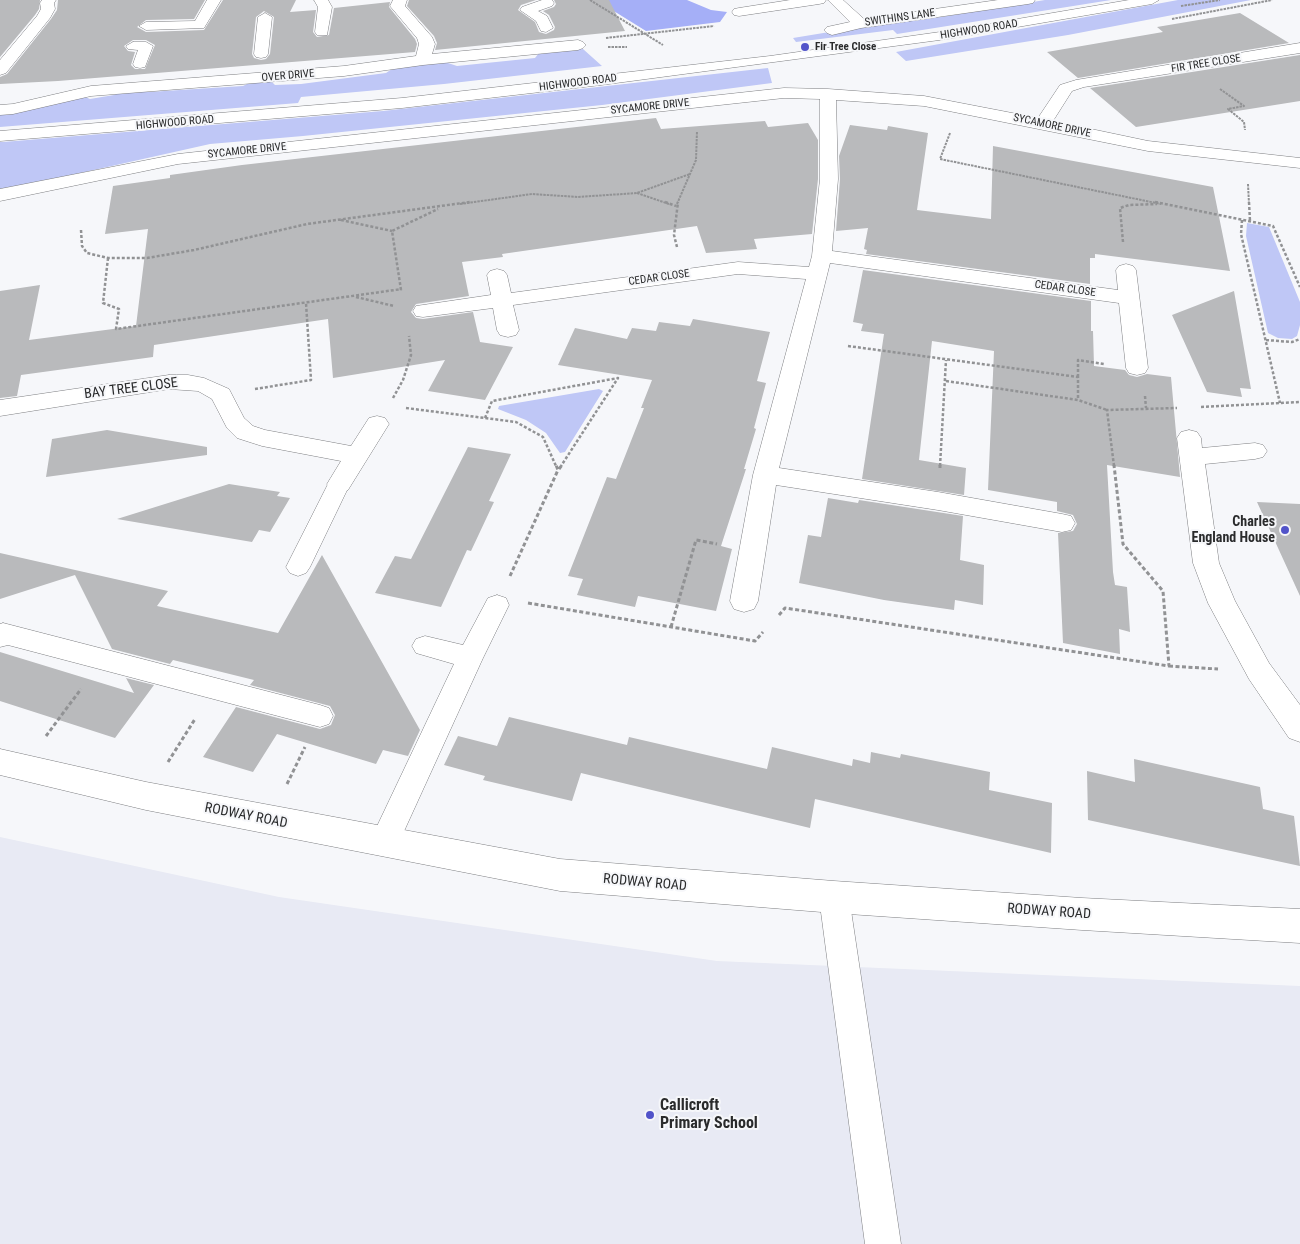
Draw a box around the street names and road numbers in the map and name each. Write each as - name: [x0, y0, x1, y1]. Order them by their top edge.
- street label: SWITHINS LANE: [864, 7, 936, 29]
- street label: HIGHWOOD ROAD: [939, 17, 1019, 43]
- street label: FIR TREE CLOSE: [1170, 52, 1242, 76]
- street label: OVER DRIVE: [261, 67, 315, 85]
- street label: HIGHWOOD ROAD: [538, 72, 618, 94]
- street label: SYCAMORE DRIVE: [610, 96, 690, 118]
- street label: SYCAMORE DRIVE: [1012, 111, 1092, 141]
- street label: HIGHWOOD ROAD: [135, 113, 215, 133]
- street label: SYCAMORE DRIVE: [207, 140, 287, 162]
- street label: CEDAR CLOSE: [628, 267, 690, 289]
- street label: CEDAR CLOSE: [1034, 278, 1096, 300]
- street label: BAY TREE CLOSE: [83, 375, 179, 403]
- street label: RODWAY ROAD: [203, 800, 289, 832]
- street label: RODWAY ROAD: [602, 871, 688, 895]
- street label: RODWAY ROAD: [1007, 901, 1091, 923]

